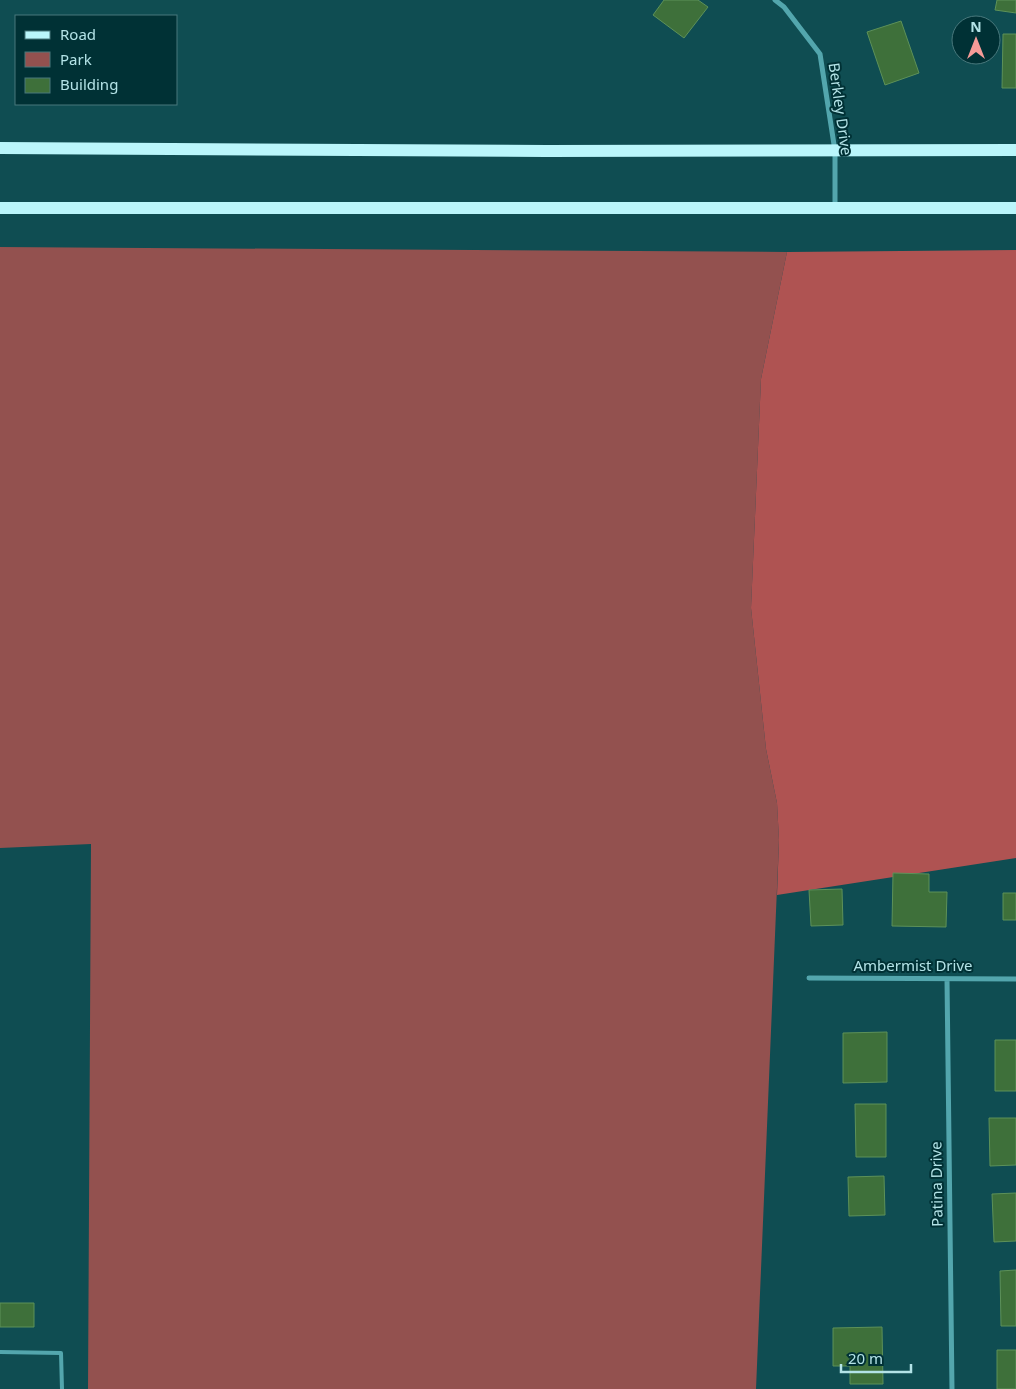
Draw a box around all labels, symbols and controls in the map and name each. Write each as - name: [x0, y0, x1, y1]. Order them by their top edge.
- legend: [15, 15, 178, 105]
- north arrow: [951, 15, 1001, 65]
- text: N: [970, 17, 982, 36]
- text: Road: [60, 24, 96, 44]
- text: Park: [60, 49, 92, 69]
- street label: Berkley Drive: [825, 61, 857, 156]
- text: Building: [60, 74, 118, 94]
- street label: Ambermist Drive: [854, 955, 972, 975]
- street label: Patina Drive: [925, 1141, 947, 1227]
- scale bar: [841, 1342, 911, 1374]
- text: 20 m: [848, 1348, 883, 1368]

